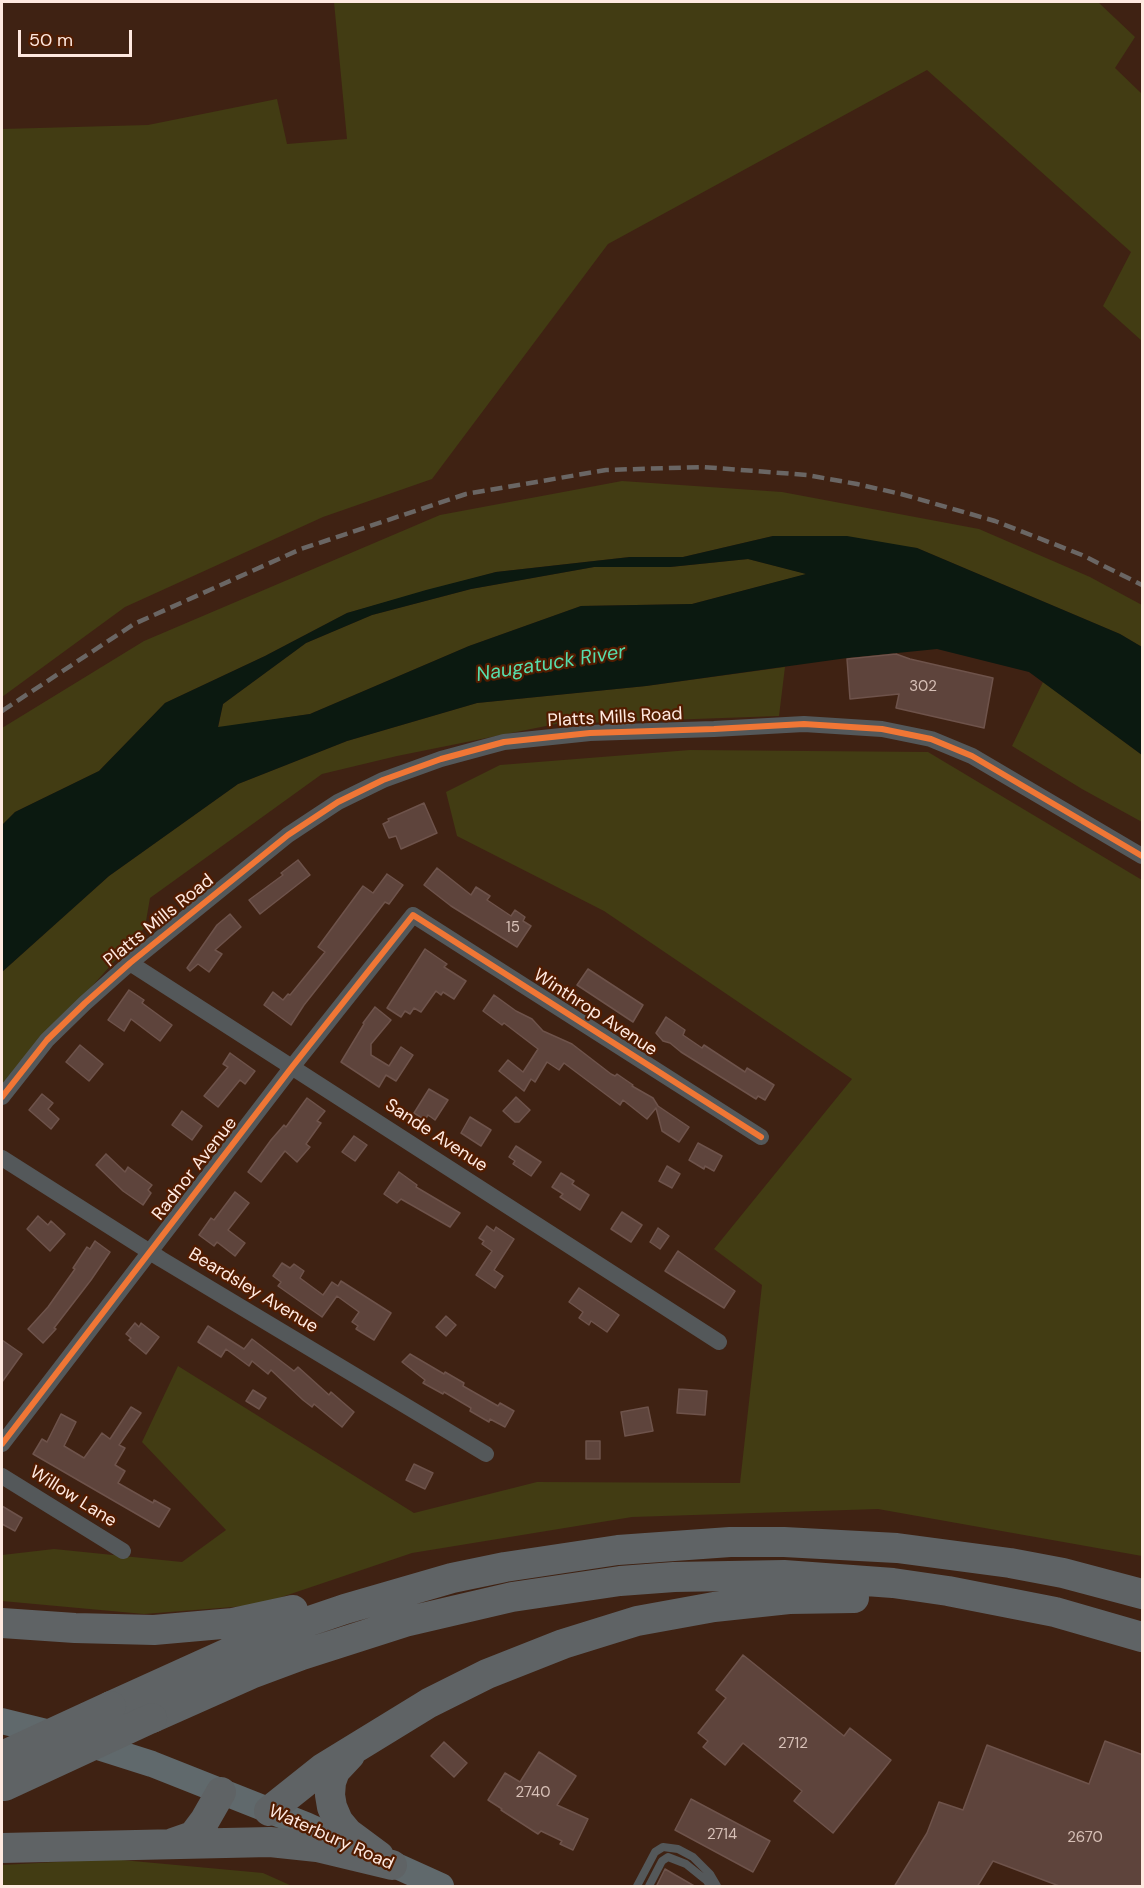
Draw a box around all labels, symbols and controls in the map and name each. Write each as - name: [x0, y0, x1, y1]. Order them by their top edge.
- scale bar: [21, 18, 135, 56]
- text: 50 m: [29, 28, 73, 52]
- water label: Naugatuck River: [475, 640, 627, 688]
- house number: 302: [909, 678, 937, 696]
- street label: Platts Mills Road: [547, 704, 683, 732]
- street label: Platts Mills Road: [100, 870, 218, 972]
- house number: 15: [506, 919, 520, 937]
- street label: Winthrop Avenue: [529, 965, 661, 1061]
- street label: Sande Avenue: [381, 1095, 491, 1177]
- street label: Radnor Avenue: [148, 1113, 242, 1225]
- street label: Beardsley Avenue: [184, 1244, 322, 1338]
- street label: Willow Lane: [26, 1462, 120, 1532]
- house number: 2712: [778, 1735, 808, 1753]
- house number: 2740: [516, 1784, 550, 1802]
- street label: Waterbury Road: [265, 1801, 397, 1875]
- house number: 2714: [707, 1826, 737, 1844]
- house number: 2670: [1067, 1829, 1103, 1847]

